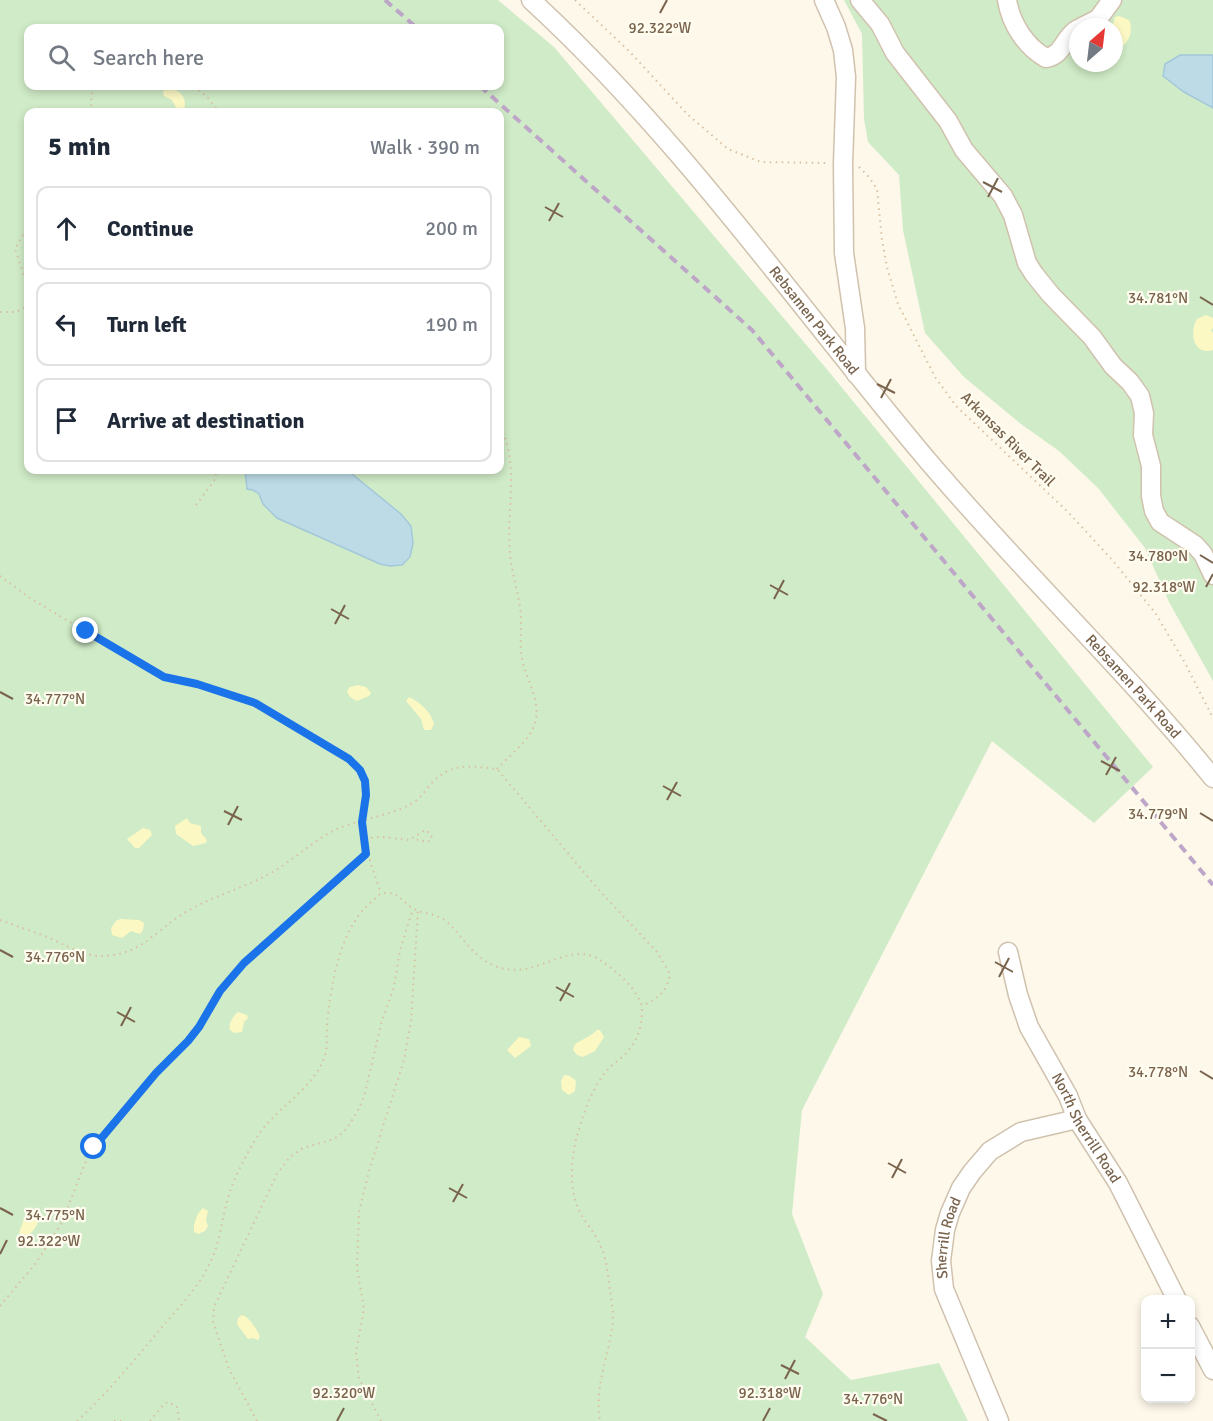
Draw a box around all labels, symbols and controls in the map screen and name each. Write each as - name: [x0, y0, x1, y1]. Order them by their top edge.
- north arrow: [1069, 18, 1123, 72]
- text: 92.322°W: [629, 19, 692, 37]
- search box: [24, 24, 504, 90]
- icon: search: [45, 41, 78, 74]
- text: Search here: [93, 44, 204, 71]
- text: 5 min: [48, 131, 111, 163]
- text: Walk · 390 m: [370, 135, 480, 160]
- icon: ahead: [50, 212, 83, 245]
- text: Continue: [107, 215, 194, 242]
- text: 200 m: [425, 216, 478, 241]
- street label: Rebsamen Park Road: [765, 263, 863, 378]
- text: 34.781°N: [1128, 289, 1188, 307]
- icon: left: [50, 308, 83, 341]
- text: Turn left: [107, 311, 187, 338]
- text: 190 m: [425, 312, 478, 337]
- street label: Arkansas River Trail: [957, 388, 1059, 490]
- icon: arrive: [50, 404, 83, 437]
- text: Arrive at destination: [107, 407, 304, 434]
- text: 34.780°N: [1128, 547, 1188, 565]
- text: 92.318°W: [1133, 578, 1196, 596]
- route end: [72, 617, 98, 643]
- street label: Rebsamen Park Road: [1082, 631, 1185, 742]
- text: 34.777°N: [25, 690, 85, 708]
- text: 34.779°N: [1128, 805, 1188, 823]
- text: 34.776°N: [25, 948, 85, 966]
- text: 34.778°N: [1128, 1063, 1188, 1081]
- street label: North Sherrill Road: [1048, 1070, 1125, 1186]
- route start: [80, 1133, 106, 1159]
- street label: Sherrill Road: [932, 1194, 965, 1280]
- text: 34.775°N: [25, 1206, 85, 1224]
- text: 92.322°W: [18, 1232, 81, 1250]
- map controls: [1141, 1295, 1195, 1403]
- button: +: [1141, 1295, 1195, 1349]
- button: −: [1141, 1349, 1195, 1403]
- text: 92.320°W: [313, 1384, 376, 1402]
- text: 92.318°W: [739, 1384, 802, 1402]
- text: 34.776°N: [843, 1390, 903, 1408]

